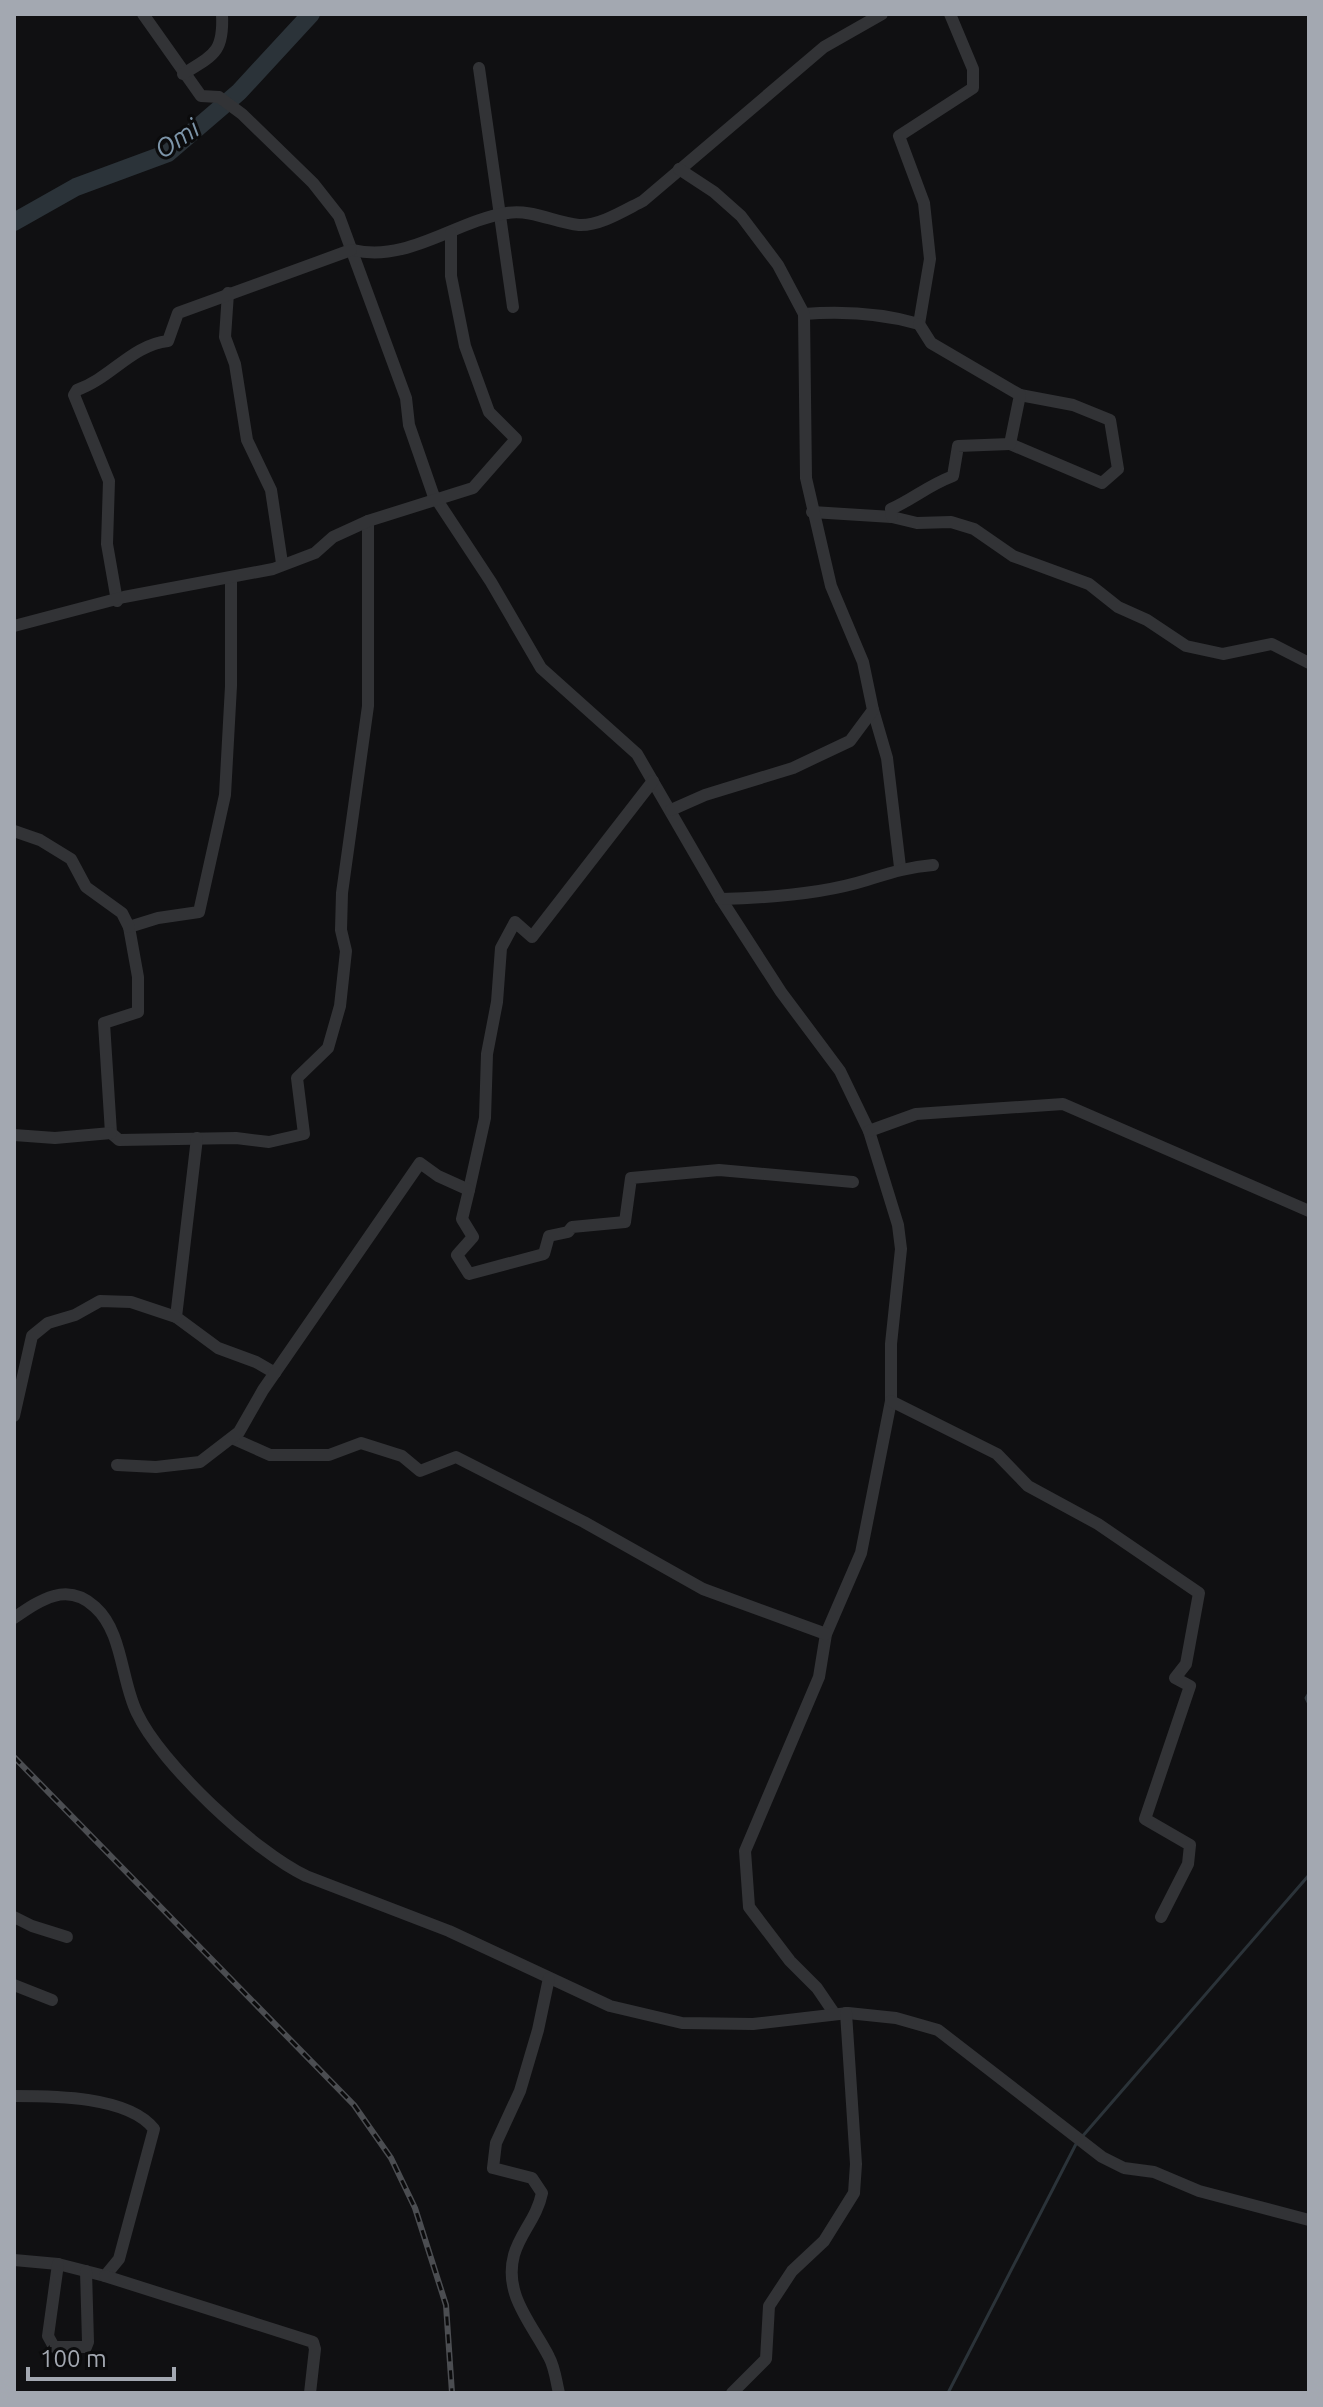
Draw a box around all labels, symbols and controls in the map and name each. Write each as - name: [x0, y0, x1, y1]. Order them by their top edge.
- water label: Omi: [149, 112, 206, 164]
- scale bar: [28, 2331, 174, 2381]
- text: 100 m: [40, 2345, 107, 2372]

